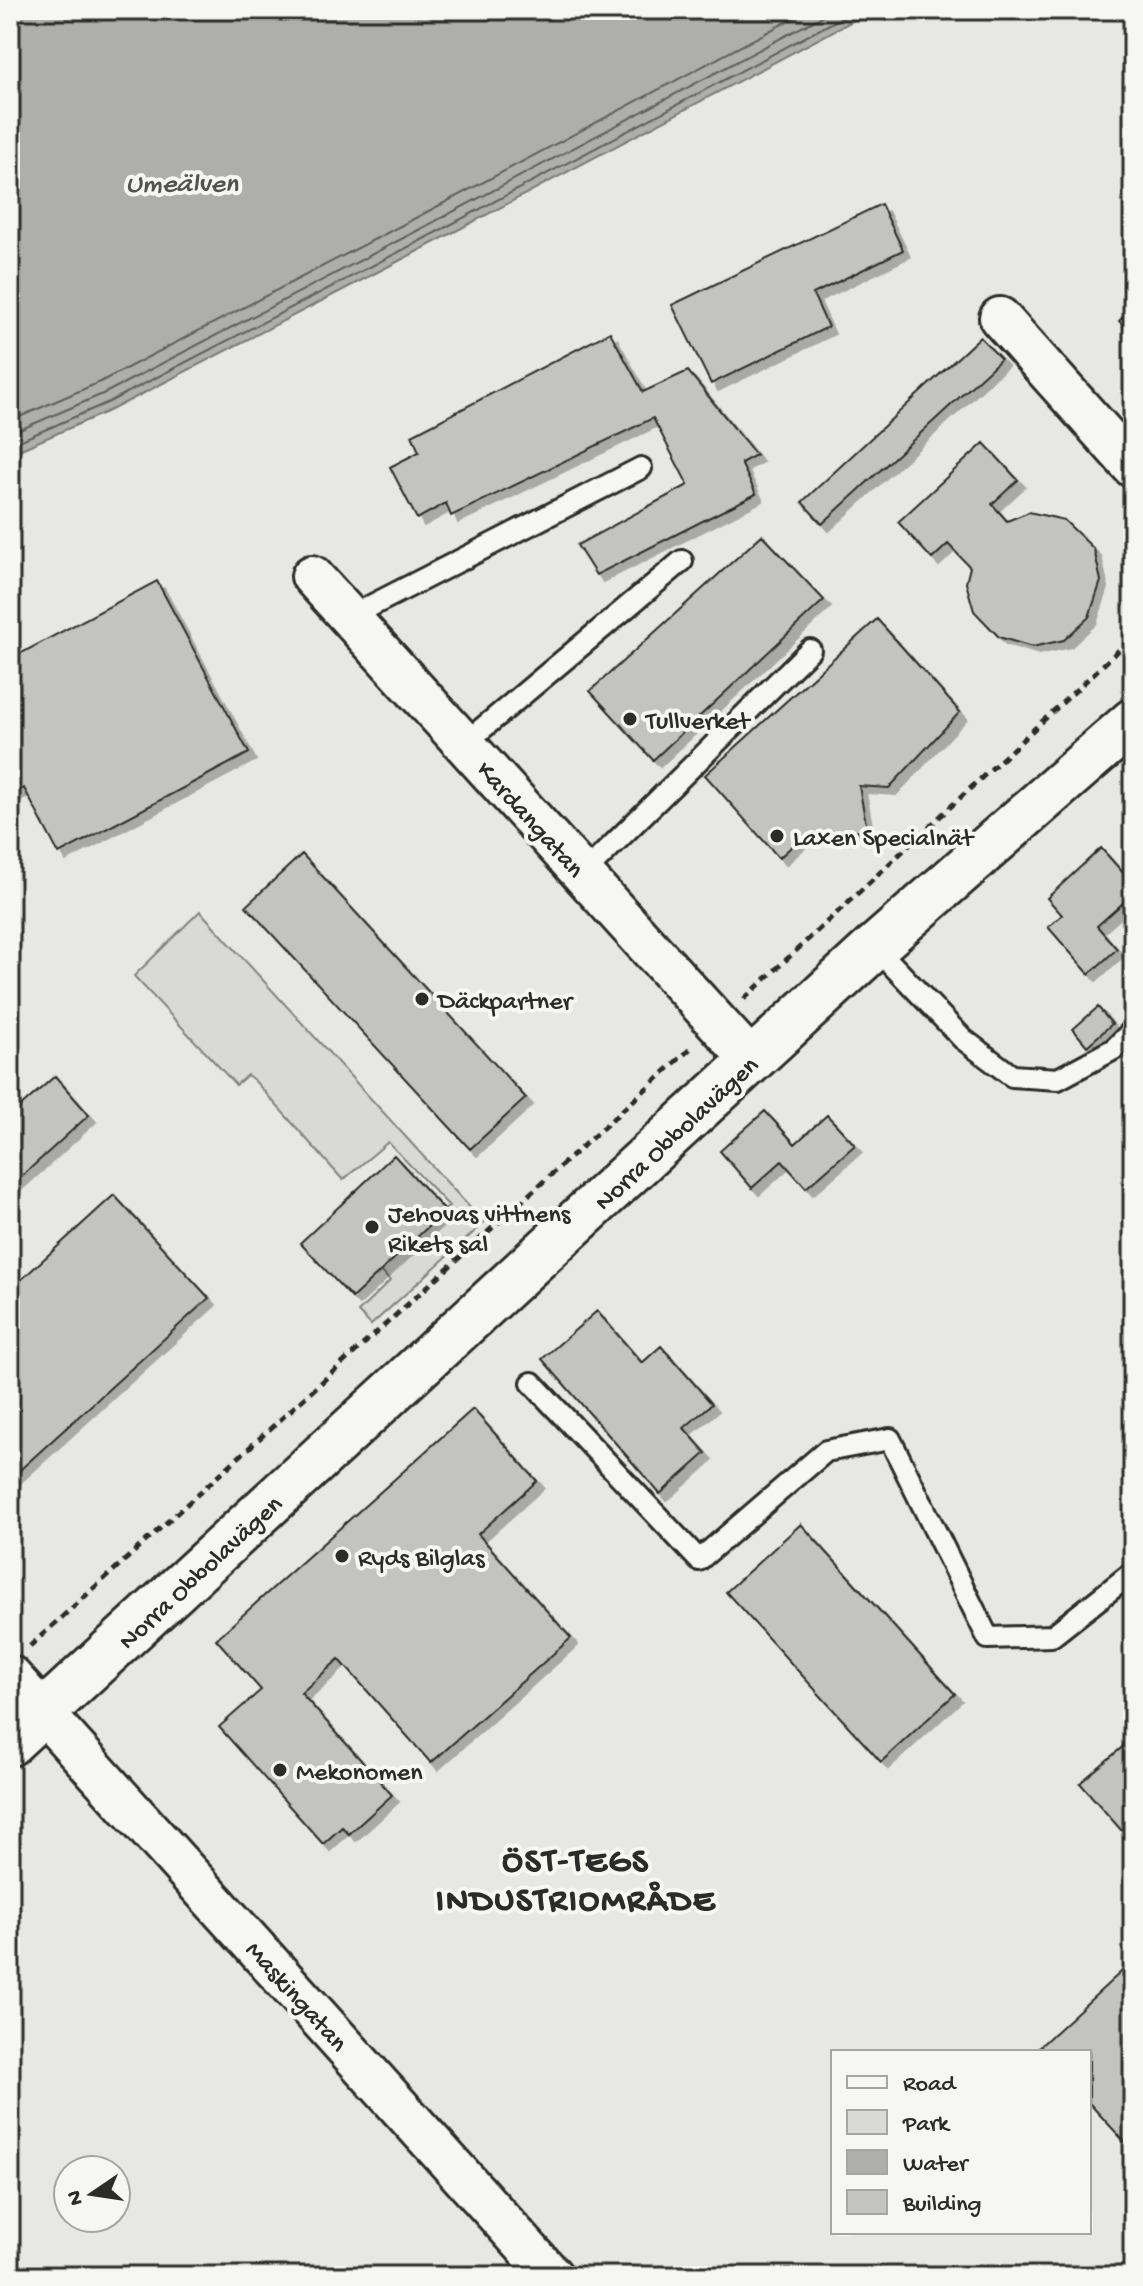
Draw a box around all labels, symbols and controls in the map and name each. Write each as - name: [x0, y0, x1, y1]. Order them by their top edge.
- water label: Umeälven: [126, 169, 239, 202]
- place label: Tullverket: [644, 708, 752, 739]
- marker: Tullverket: [621, 710, 639, 728]
- street label: Kardangatan: [468, 756, 590, 886]
- place label: Laxen Specialnät: [793, 825, 975, 856]
- marker: Laxen Specialnät: [768, 827, 786, 845]
- place label: Däckpartner: [436, 988, 575, 1019]
- marker: Däckpartner: [413, 990, 431, 1008]
- street label: Norra Obbolavägen: [590, 1051, 767, 1219]
- place label: Jehovas vittnens Rikets sal: [388, 1201, 572, 1262]
- marker: Jehovas vittnens Rikets sal: [363, 1218, 381, 1236]
- street label: Norra Obbolavägen: [114, 1490, 291, 1658]
- place label: Ryds Bilglas: [358, 1545, 486, 1576]
- marker: Ryds Bilglas: [333, 1547, 351, 1565]
- place label: Mekonomen: [296, 1759, 423, 1790]
- marker: Mekonomen: [271, 1761, 289, 1779]
- district label: ÖST-TEGS INDUSTRIOMRÅDE: [436, 1844, 716, 1923]
- street label: Maskingatan: [237, 1936, 353, 2060]
- legend: [831, 2050, 1091, 2234]
- text: Road: [903, 2071, 957, 2100]
- text: Park: [902, 2111, 951, 2140]
- text: Water: [903, 2151, 970, 2180]
- north arrow: [52, 2154, 132, 2234]
- text: N: [62, 2188, 91, 2208]
- text: Building: [902, 2191, 981, 2220]

